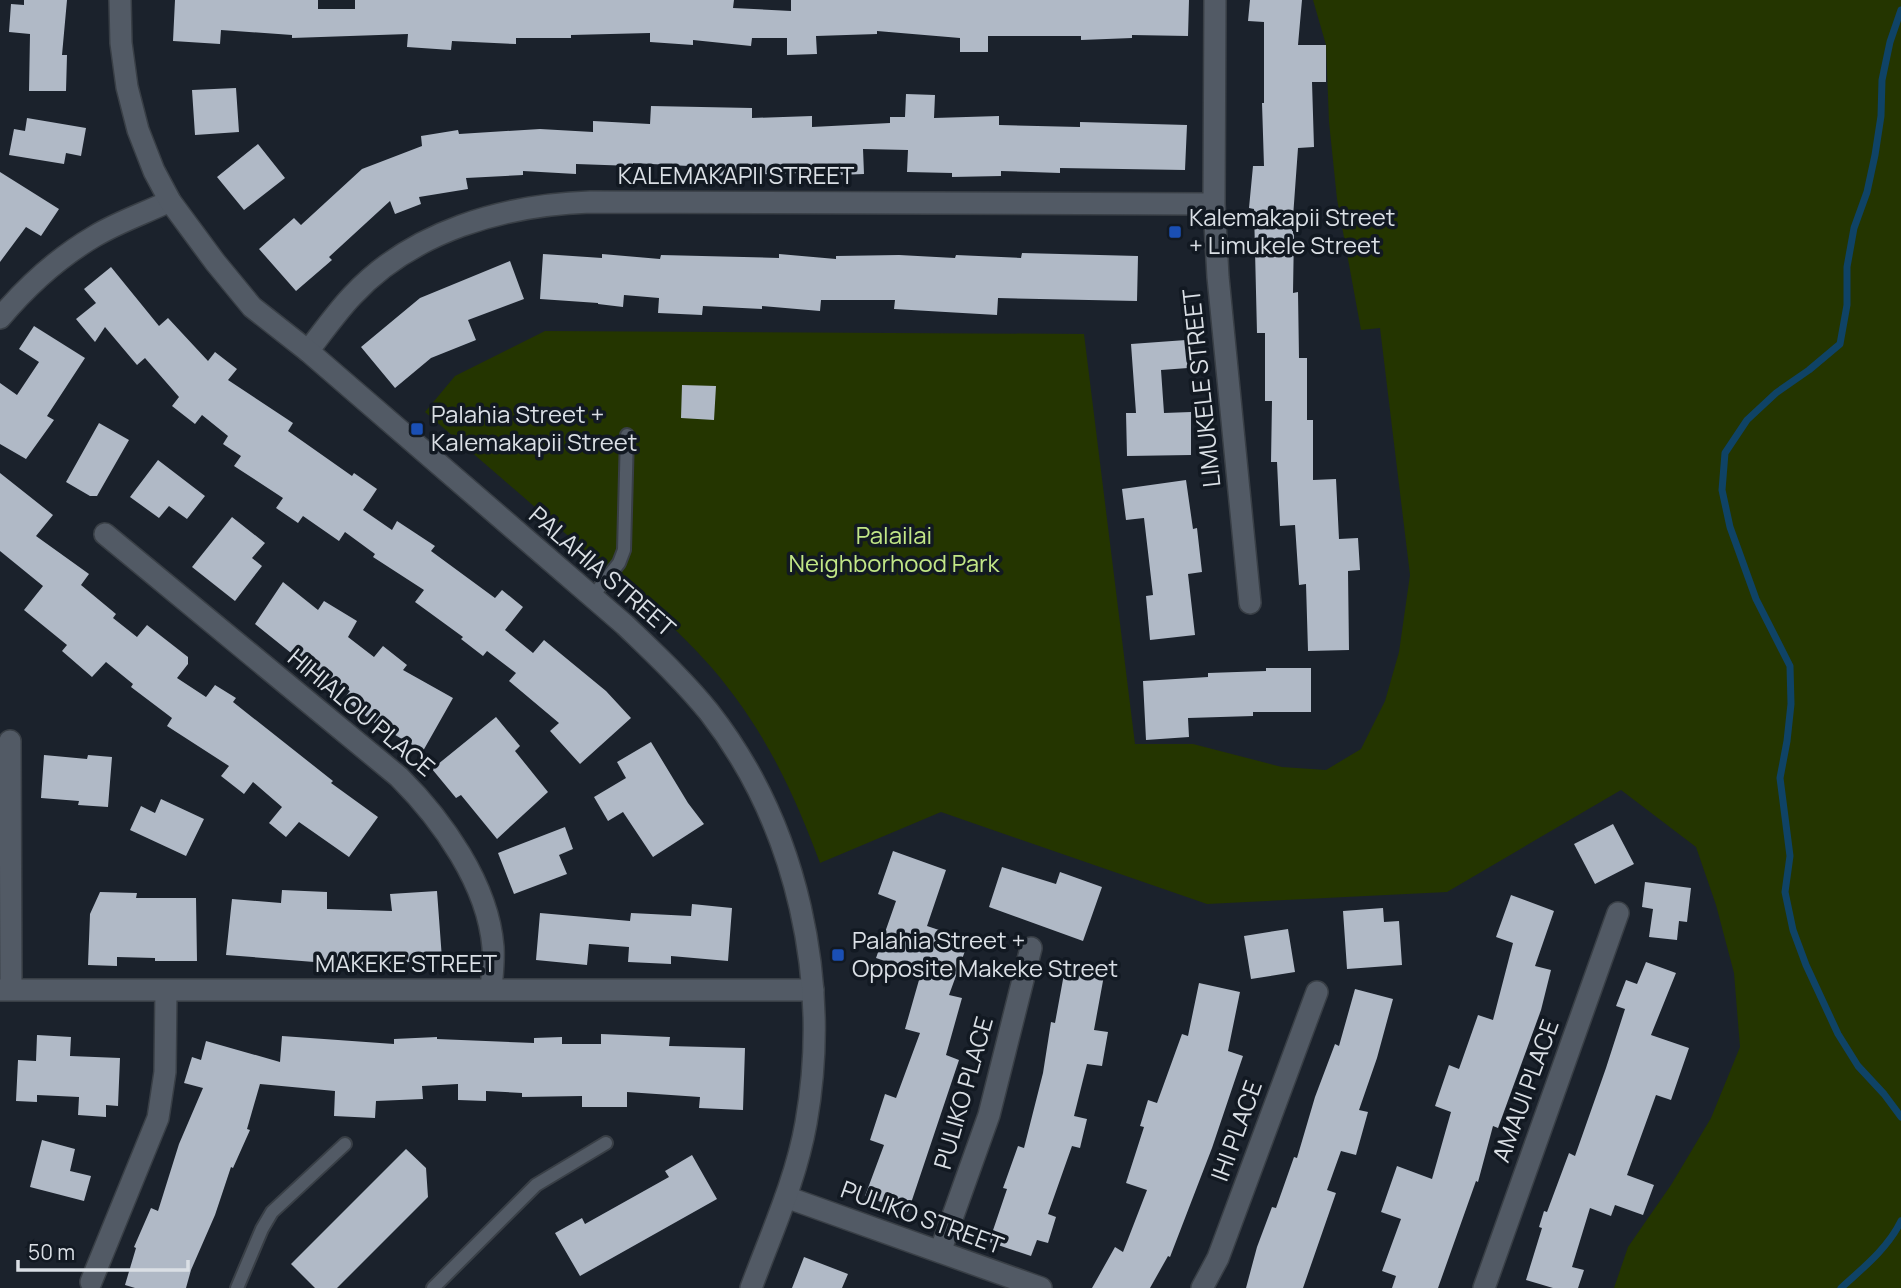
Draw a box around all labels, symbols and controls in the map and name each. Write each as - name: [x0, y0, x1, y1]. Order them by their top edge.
- street label: KALEMAKAPII STREET: [618, 158, 855, 191]
- place label: Kalemakapii Street + Limukele Street: [1189, 200, 1395, 261]
- marker: Kalemakapii Street + Limukele Street: [1167, 224, 1183, 240]
- street label: LIMUKELE STREET: [1174, 287, 1227, 489]
- place label: Palahia Street + Kalemakapii Street: [431, 397, 637, 458]
- marker: Palahia Street + Kalemakapii Street: [409, 421, 425, 437]
- street label: PALAHIA STREET: [523, 498, 684, 644]
- park label: Palailai Neighborhood Park: [788, 518, 1001, 579]
- street label: HIHIALOU PLACE: [281, 641, 442, 783]
- place label: Palahia Street + Opposite Makeke Street: [852, 923, 1118, 984]
- street label: MAKEKE STREET: [315, 946, 498, 979]
- marker: Palahia Street + Opposite Makeke Street: [830, 947, 846, 963]
- street label: PULIKO PLACE: [925, 1013, 1000, 1173]
- street label: AMAUI PLACE: [1483, 1015, 1566, 1166]
- street label: IHI PLACE: [1202, 1076, 1269, 1185]
- street label: PULIKO STREET: [837, 1172, 1009, 1262]
- scale bar: [18, 1228, 187, 1272]
- text: 50 m: [28, 1238, 75, 1266]

